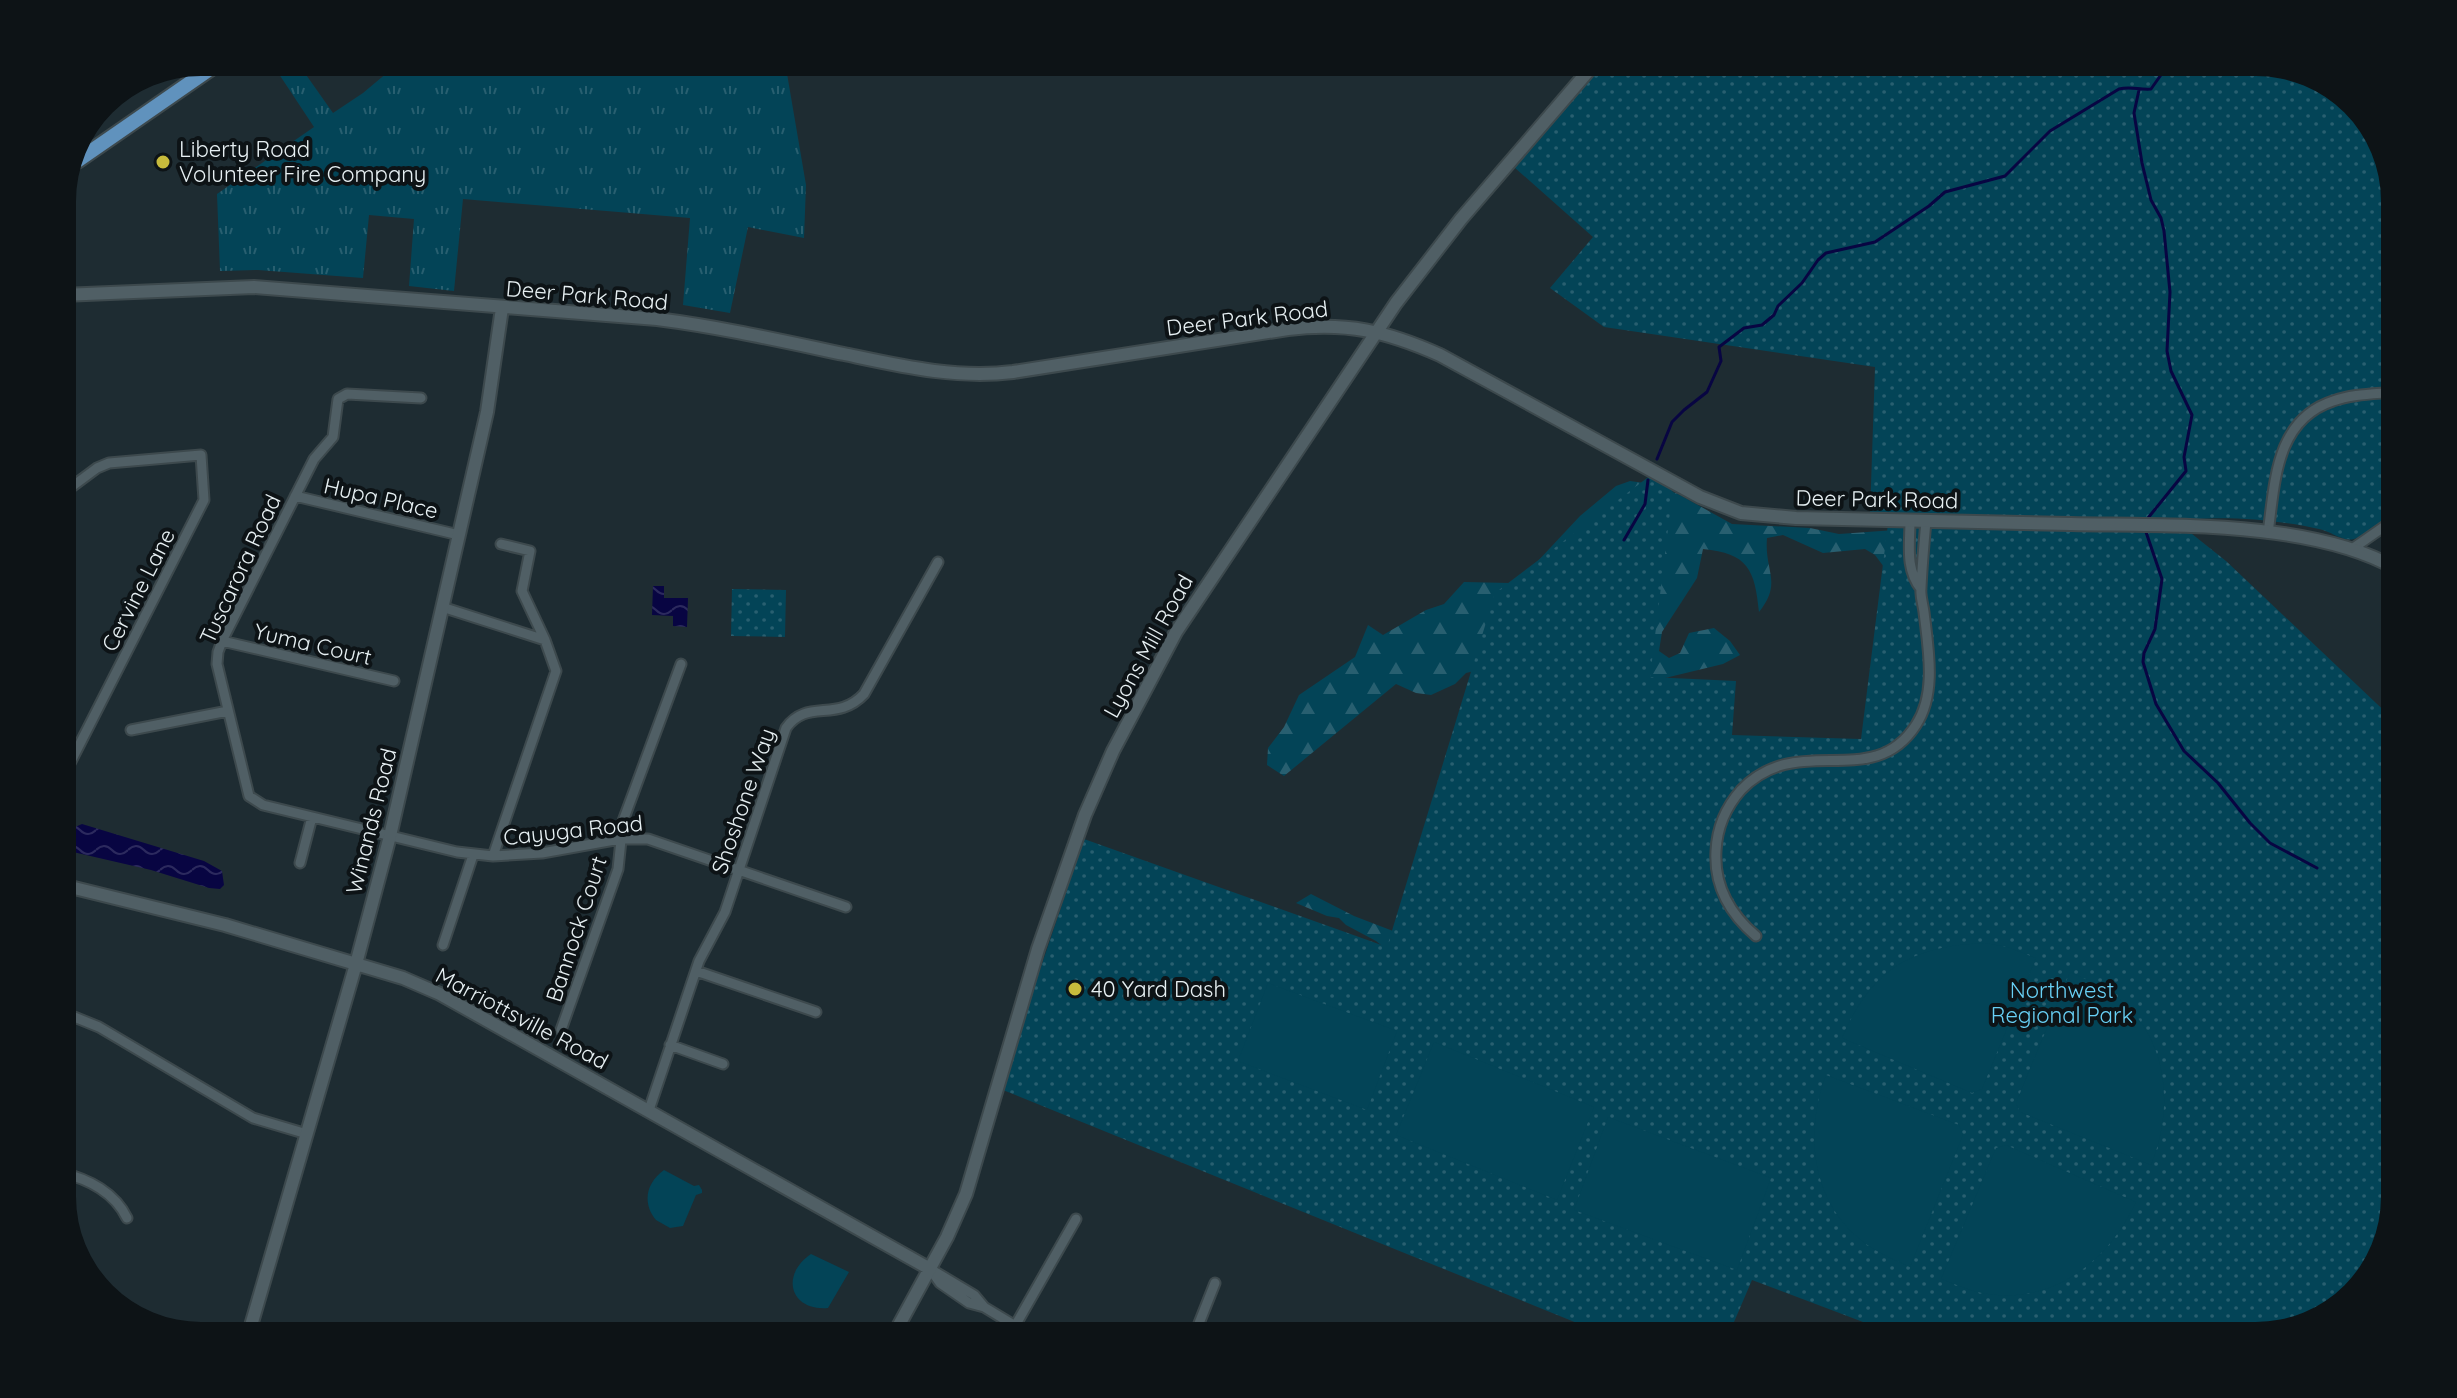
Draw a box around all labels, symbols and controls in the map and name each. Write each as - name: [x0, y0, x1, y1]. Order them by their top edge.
- place label: Liberty Road Volunteer Fire Company: [179, 135, 426, 188]
- marker: Liberty Road Volunteer Fire Company: [154, 153, 172, 171]
- street label: Deer Park Road: [505, 274, 669, 316]
- street label: Deer Park Road: [1165, 294, 1329, 342]
- street label: Hupa Place: [321, 471, 441, 525]
- street label: Deer Park Road: [1796, 484, 1958, 514]
- street label: Tuscarora Road: [193, 490, 287, 648]
- street label: Cervine Lane: [95, 524, 181, 656]
- street label: Lyons Mill Road: [1097, 569, 1199, 723]
- street label: Yuma Court: [251, 617, 375, 671]
- street label: Shoshone Way: [705, 724, 781, 878]
- street label: Winands Road: [339, 745, 403, 897]
- street label: Cayuga Road: [502, 809, 644, 851]
- street label: Bannock Court: [539, 853, 613, 1005]
- street label: Marriottsville Road: [431, 961, 613, 1075]
- place label: 40 Yard Dash: [1091, 975, 1226, 1003]
- park label: Northwest Regional Park: [1991, 976, 2133, 1029]
- marker: 40 Yard Dash: [1066, 980, 1084, 998]

